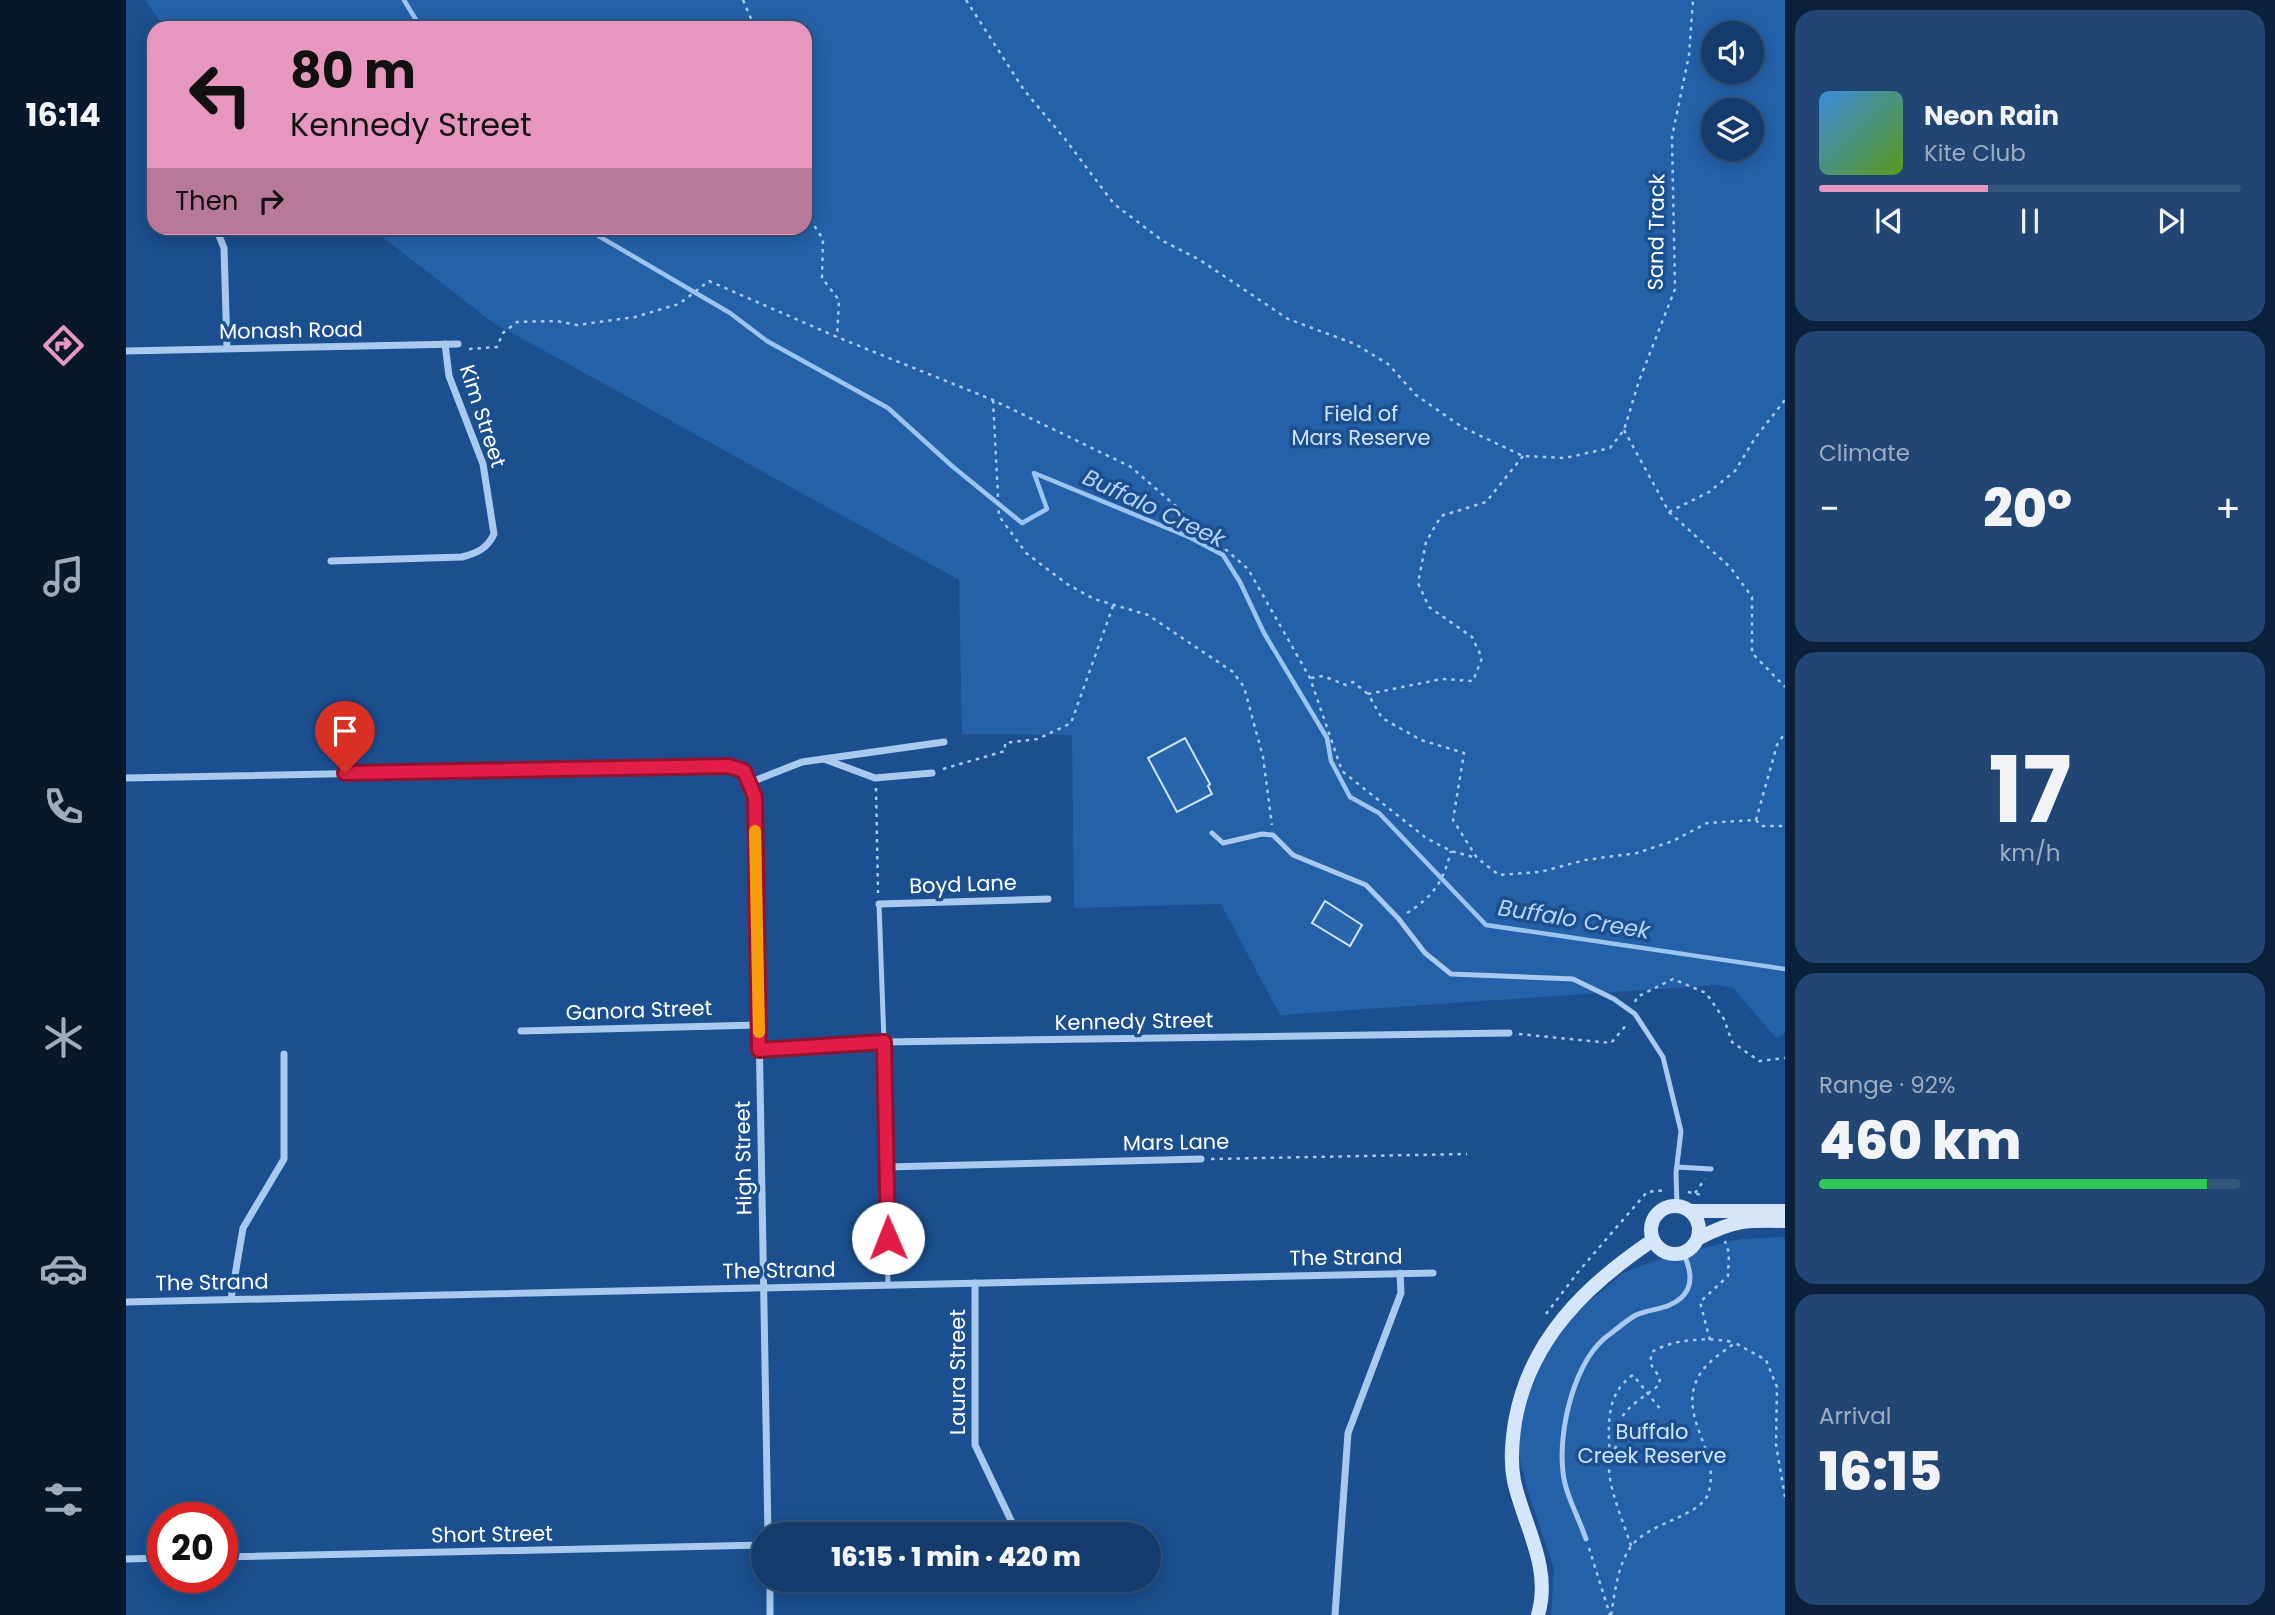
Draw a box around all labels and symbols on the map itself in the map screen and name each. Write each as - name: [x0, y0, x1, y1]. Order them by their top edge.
- street label: Sand Track: [1640, 173, 1672, 291]
- street label: Monash Road: [219, 314, 363, 346]
- street label: Kim Street: [453, 361, 513, 471]
- park label: Field of Mars Reserve: [1291, 399, 1431, 452]
- water label: Buffalo Creek: [1078, 461, 1231, 555]
- pin: [315, 701, 375, 773]
- street label: Boyd Lane: [909, 868, 1017, 900]
- water label: Buffalo Creek: [1496, 891, 1653, 947]
- street label: Ganora Street: [565, 993, 713, 1027]
- street label: Kennedy Street: [1054, 1005, 1214, 1037]
- street label: High Street: [728, 1101, 758, 1215]
- street label: Mars Lane: [1123, 1127, 1229, 1157]
- position arrow: [851, 1201, 925, 1275]
- street label: The Strand: [1289, 1242, 1403, 1272]
- street label: The Strand: [722, 1255, 836, 1285]
- street label: The Strand: [155, 1267, 269, 1297]
- street label: Laura Street: [943, 1309, 972, 1435]
- park label: Buffalo Creek Reserve: [1578, 1417, 1726, 1470]
- speed limit sign: 20: [147, 1502, 238, 1593]
- street label: Short Street: [431, 1518, 553, 1550]

